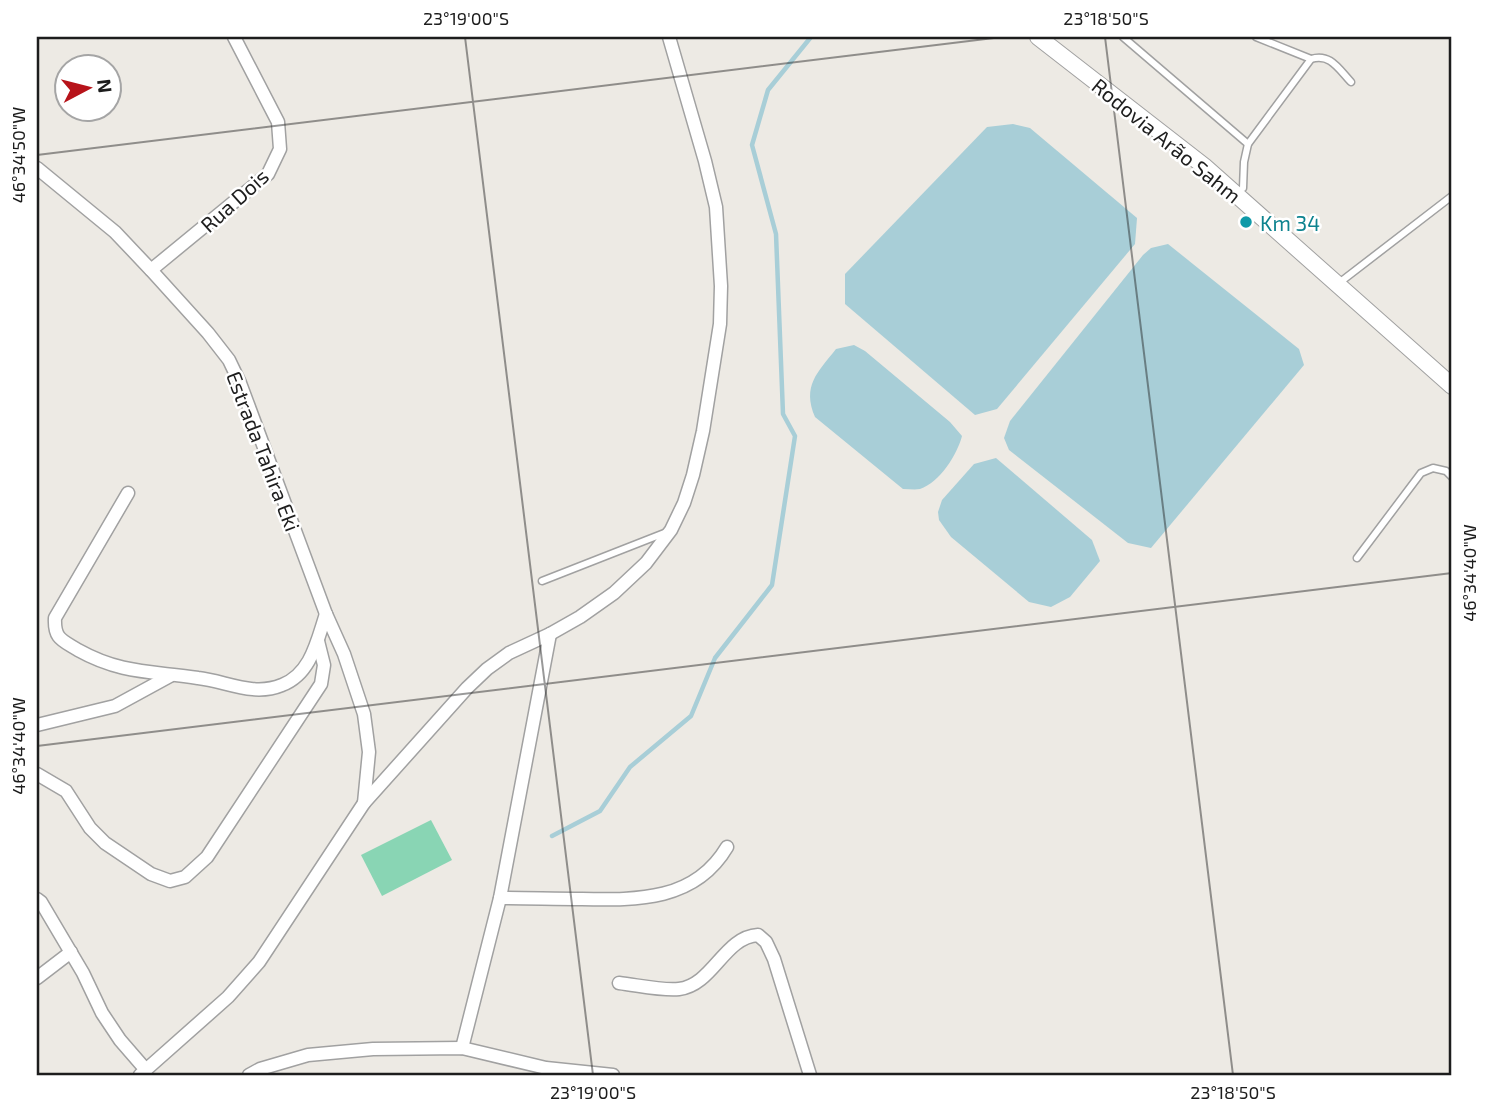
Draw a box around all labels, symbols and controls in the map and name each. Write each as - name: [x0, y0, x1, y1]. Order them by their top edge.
- text: 23°19'00"S: [423, 7, 509, 29]
- text: 23°18'50"S: [1063, 7, 1149, 29]
- north arrow: [52, 52, 122, 122]
- street label: Rodovia Arão Sahm: [1088, 72, 1246, 208]
- text: N: [93, 78, 118, 94]
- text: 46°34'50"W: [7, 107, 29, 203]
- street label: Rua Dois: [195, 163, 273, 237]
- place label: Km 34: [1260, 210, 1320, 235]
- marker: Km 34: [1238, 214, 1254, 230]
- street label: Estrada Tahira Eki: [222, 367, 306, 535]
- text: 46°34'40"W: [1458, 524, 1480, 622]
- text: 46°34'40"W: [7, 697, 29, 795]
- text: 23°19'00"S: [550, 1081, 636, 1103]
- text: 23°18'50"S: [1190, 1081, 1276, 1103]

